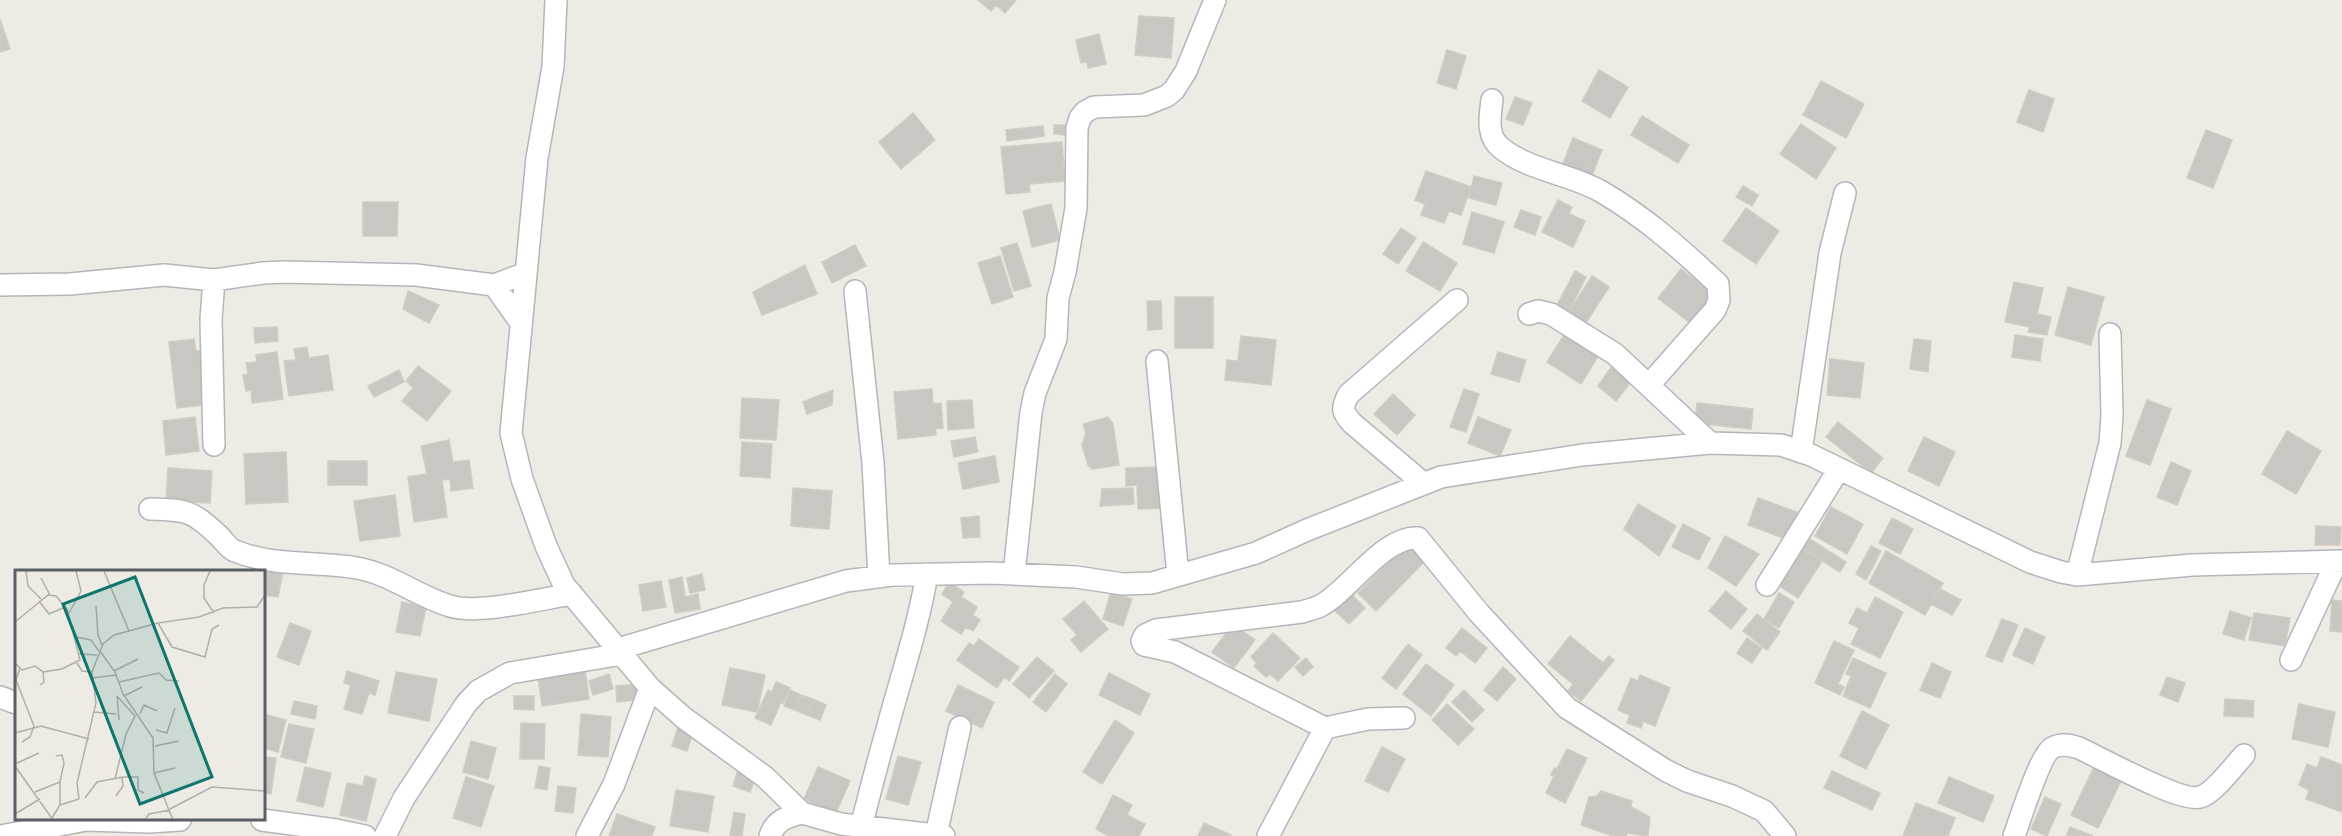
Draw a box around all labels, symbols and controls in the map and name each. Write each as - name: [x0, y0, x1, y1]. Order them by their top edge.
- inset map: [15, 570, 266, 821]

